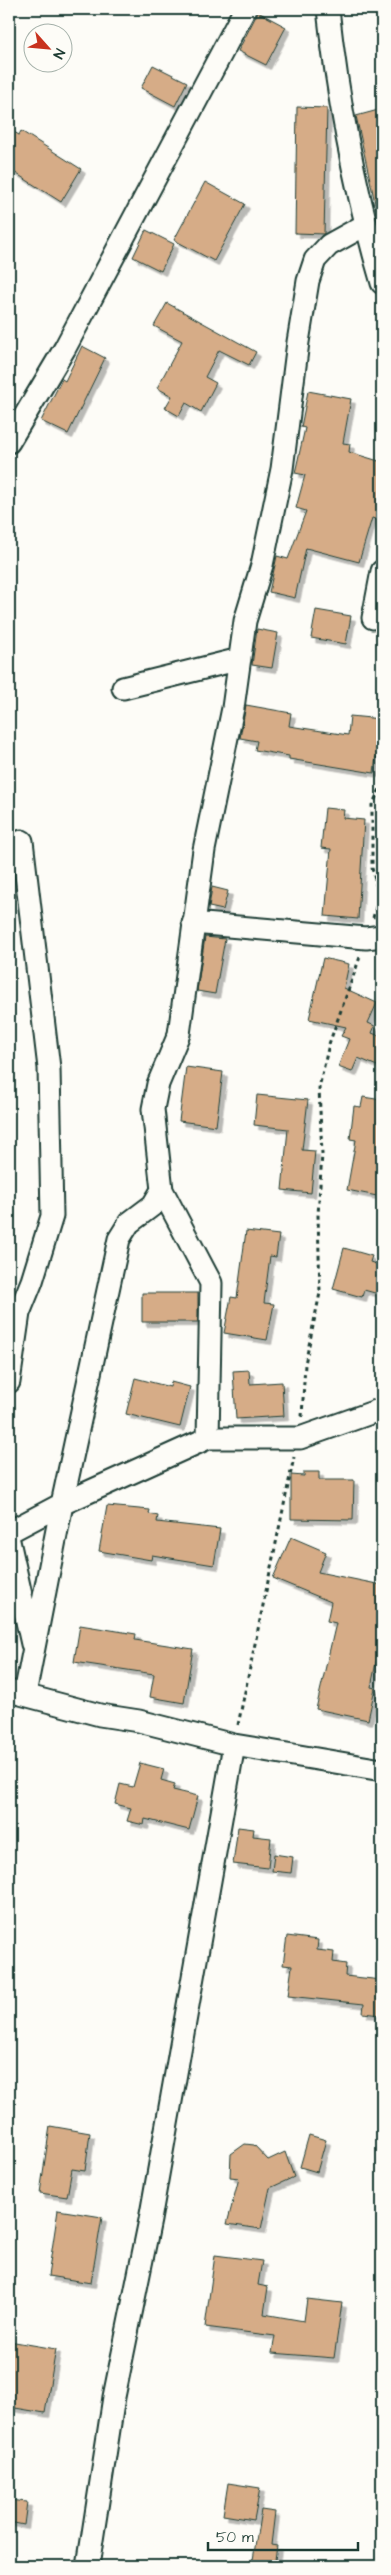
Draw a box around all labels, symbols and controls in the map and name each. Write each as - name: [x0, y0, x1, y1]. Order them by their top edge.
- north arrow: [22, 22, 72, 72]
- text: N: [48, 45, 70, 62]
- scale bar: [208, 2520, 358, 2552]
- text: 50 m: [216, 2527, 254, 2548]

